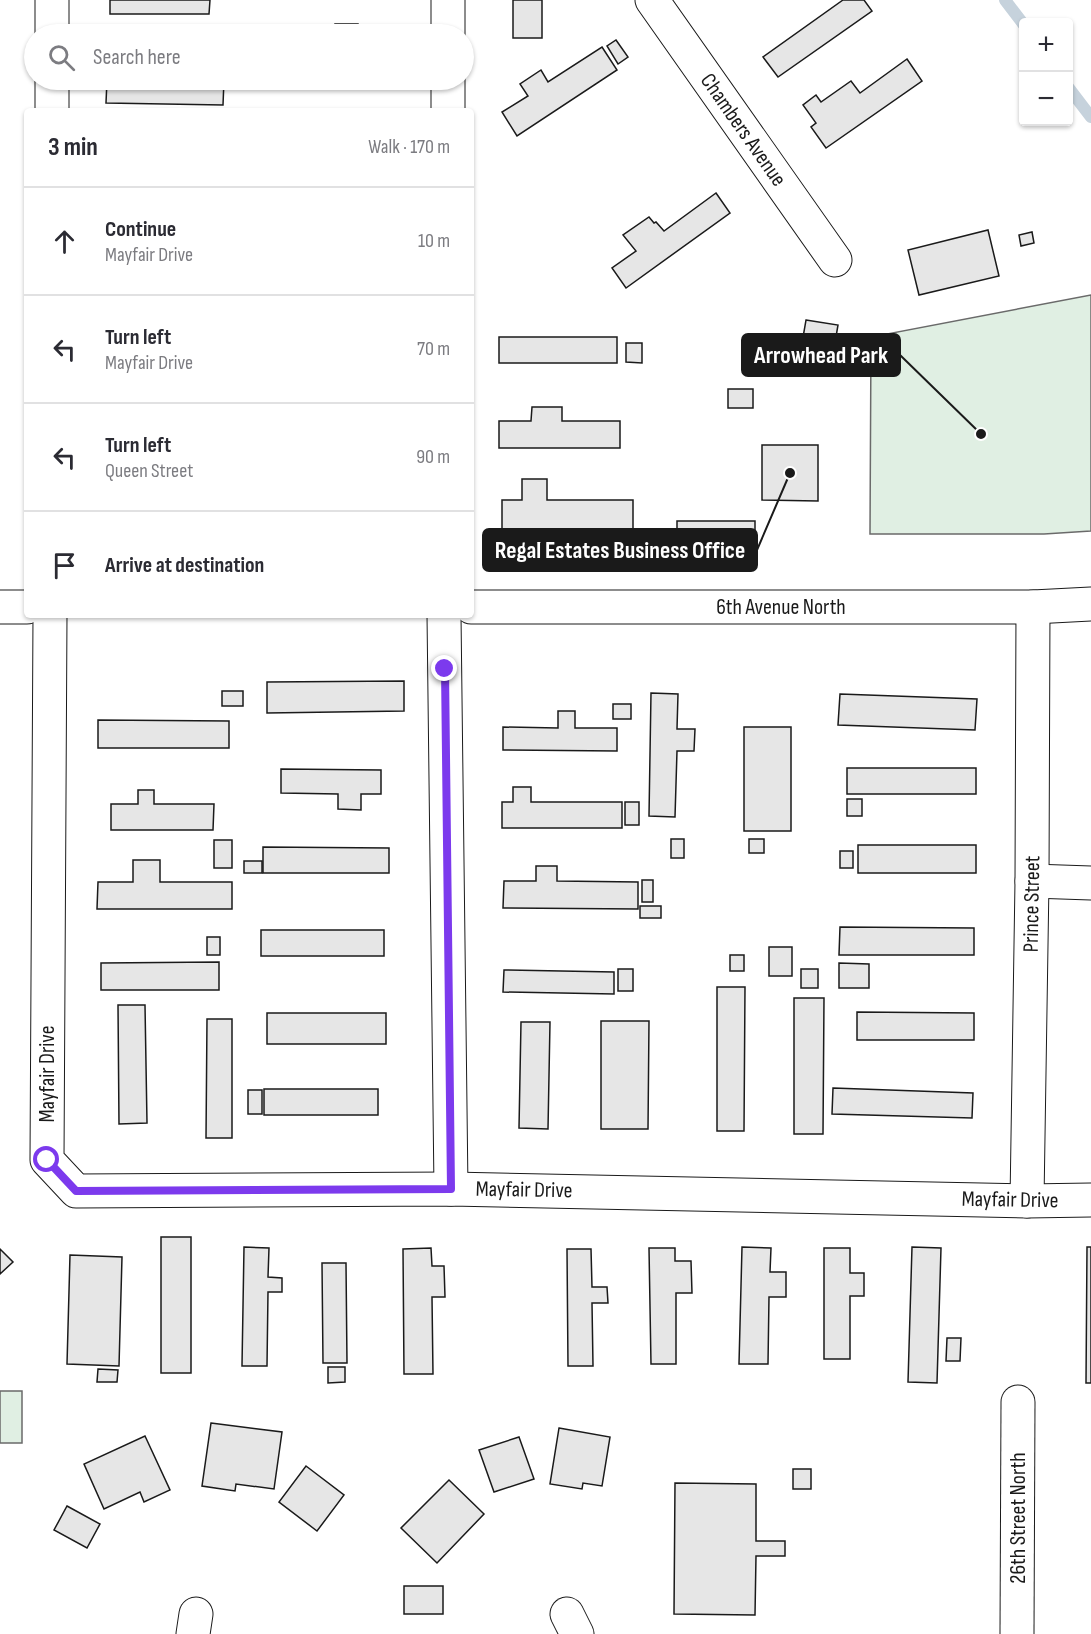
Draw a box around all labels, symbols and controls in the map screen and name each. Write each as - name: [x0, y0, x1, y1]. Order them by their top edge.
- map controls: [1019, 18, 1073, 126]
- button: +: [1019, 18, 1073, 72]
- search box: [24, 24, 474, 90]
- icon: search: [45, 41, 78, 74]
- text: Search here: [93, 44, 180, 71]
- street label: Chambers Avenue: [694, 68, 792, 192]
- button: −: [1019, 72, 1073, 126]
- text: 3 min: [48, 132, 98, 163]
- text: Walk · 170 m: [368, 135, 450, 159]
- text: Continue: [105, 216, 176, 243]
- icon: ahead: [48, 225, 81, 258]
- text: 10 m: [418, 229, 450, 253]
- text: Mayfair Drive: [105, 243, 193, 267]
- text: Turn left: [105, 324, 171, 351]
- icon: left: [48, 333, 81, 366]
- callout: Arrowhead Park: [742, 334, 900, 376]
- text: 70 m: [417, 337, 450, 361]
- text: Arrowhead Park: [753, 341, 888, 370]
- text: Mayfair Drive: [105, 351, 193, 375]
- text: Turn left: [105, 432, 171, 459]
- icon: left: [48, 441, 81, 474]
- text: 90 m: [416, 445, 450, 469]
- text: Queen Street: [105, 459, 193, 483]
- callout: Regal Estates Business Office: [483, 529, 757, 571]
- text: Regal Estates Business Office: [495, 536, 745, 565]
- icon: arrive: [48, 549, 81, 582]
- text: Arrive at destination: [105, 552, 264, 579]
- street label: 6th Avenue North: [716, 594, 846, 621]
- route end: [431, 655, 457, 681]
- street label: Prince Street: [1018, 855, 1046, 953]
- street label: Mayfair Drive: [34, 1026, 61, 1122]
- route start: [33, 1146, 59, 1172]
- street label: Mayfair Drive: [475, 1176, 573, 1204]
- street label: Mayfair Drive: [961, 1186, 1059, 1214]
- street label: 26th Street North: [1005, 1452, 1032, 1584]

